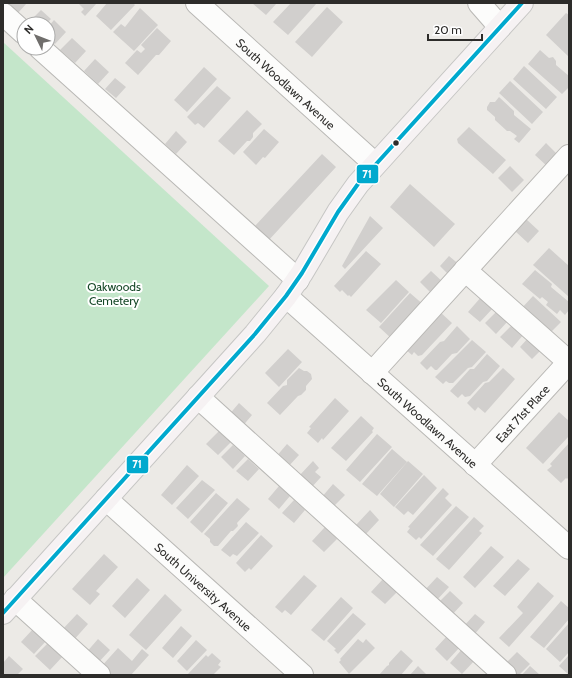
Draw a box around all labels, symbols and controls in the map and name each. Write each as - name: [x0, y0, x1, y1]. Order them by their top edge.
- north arrow: [16, 16, 56, 56]
- scale bar: [428, 16, 482, 42]
- text: N: [21, 22, 36, 37]
- text: 20 m: [434, 22, 462, 37]
- street label: South Woodlawn Avenue: [233, 35, 339, 132]
- unlabelled marker: [391, 138, 401, 148]
- line badge: 71: [356, 164, 379, 184]
- text: 71: [362, 167, 372, 181]
- park label: Oakwoods Cemetery: [87, 279, 141, 308]
- street label: South Woodlawn Avenue: [375, 374, 481, 471]
- street label: East 71st Place: [492, 381, 552, 445]
- line badge: 71: [126, 455, 149, 474]
- text: 71: [132, 457, 142, 471]
- street label: South University Avenue: [152, 539, 255, 634]

